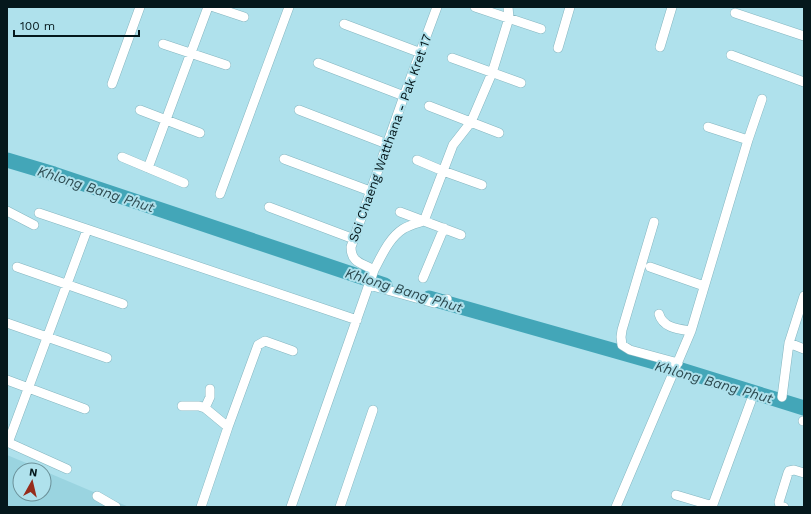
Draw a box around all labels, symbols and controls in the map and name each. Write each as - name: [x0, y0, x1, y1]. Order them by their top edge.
- scale bar: [14, 12, 139, 38]
- text: 100 m: [20, 19, 55, 33]
- street label: Soi Chaeng Watthana - Pak Kret 17: [345, 32, 435, 244]
- water label: Khlong Bang Phut: [36, 163, 157, 216]
- water label: Khlong Bang Phut: [343, 265, 465, 316]
- water label: Khlong Bang Phut: [653, 358, 775, 407]
- north arrow: [12, 462, 52, 502]
- text: N: [28, 466, 38, 480]

